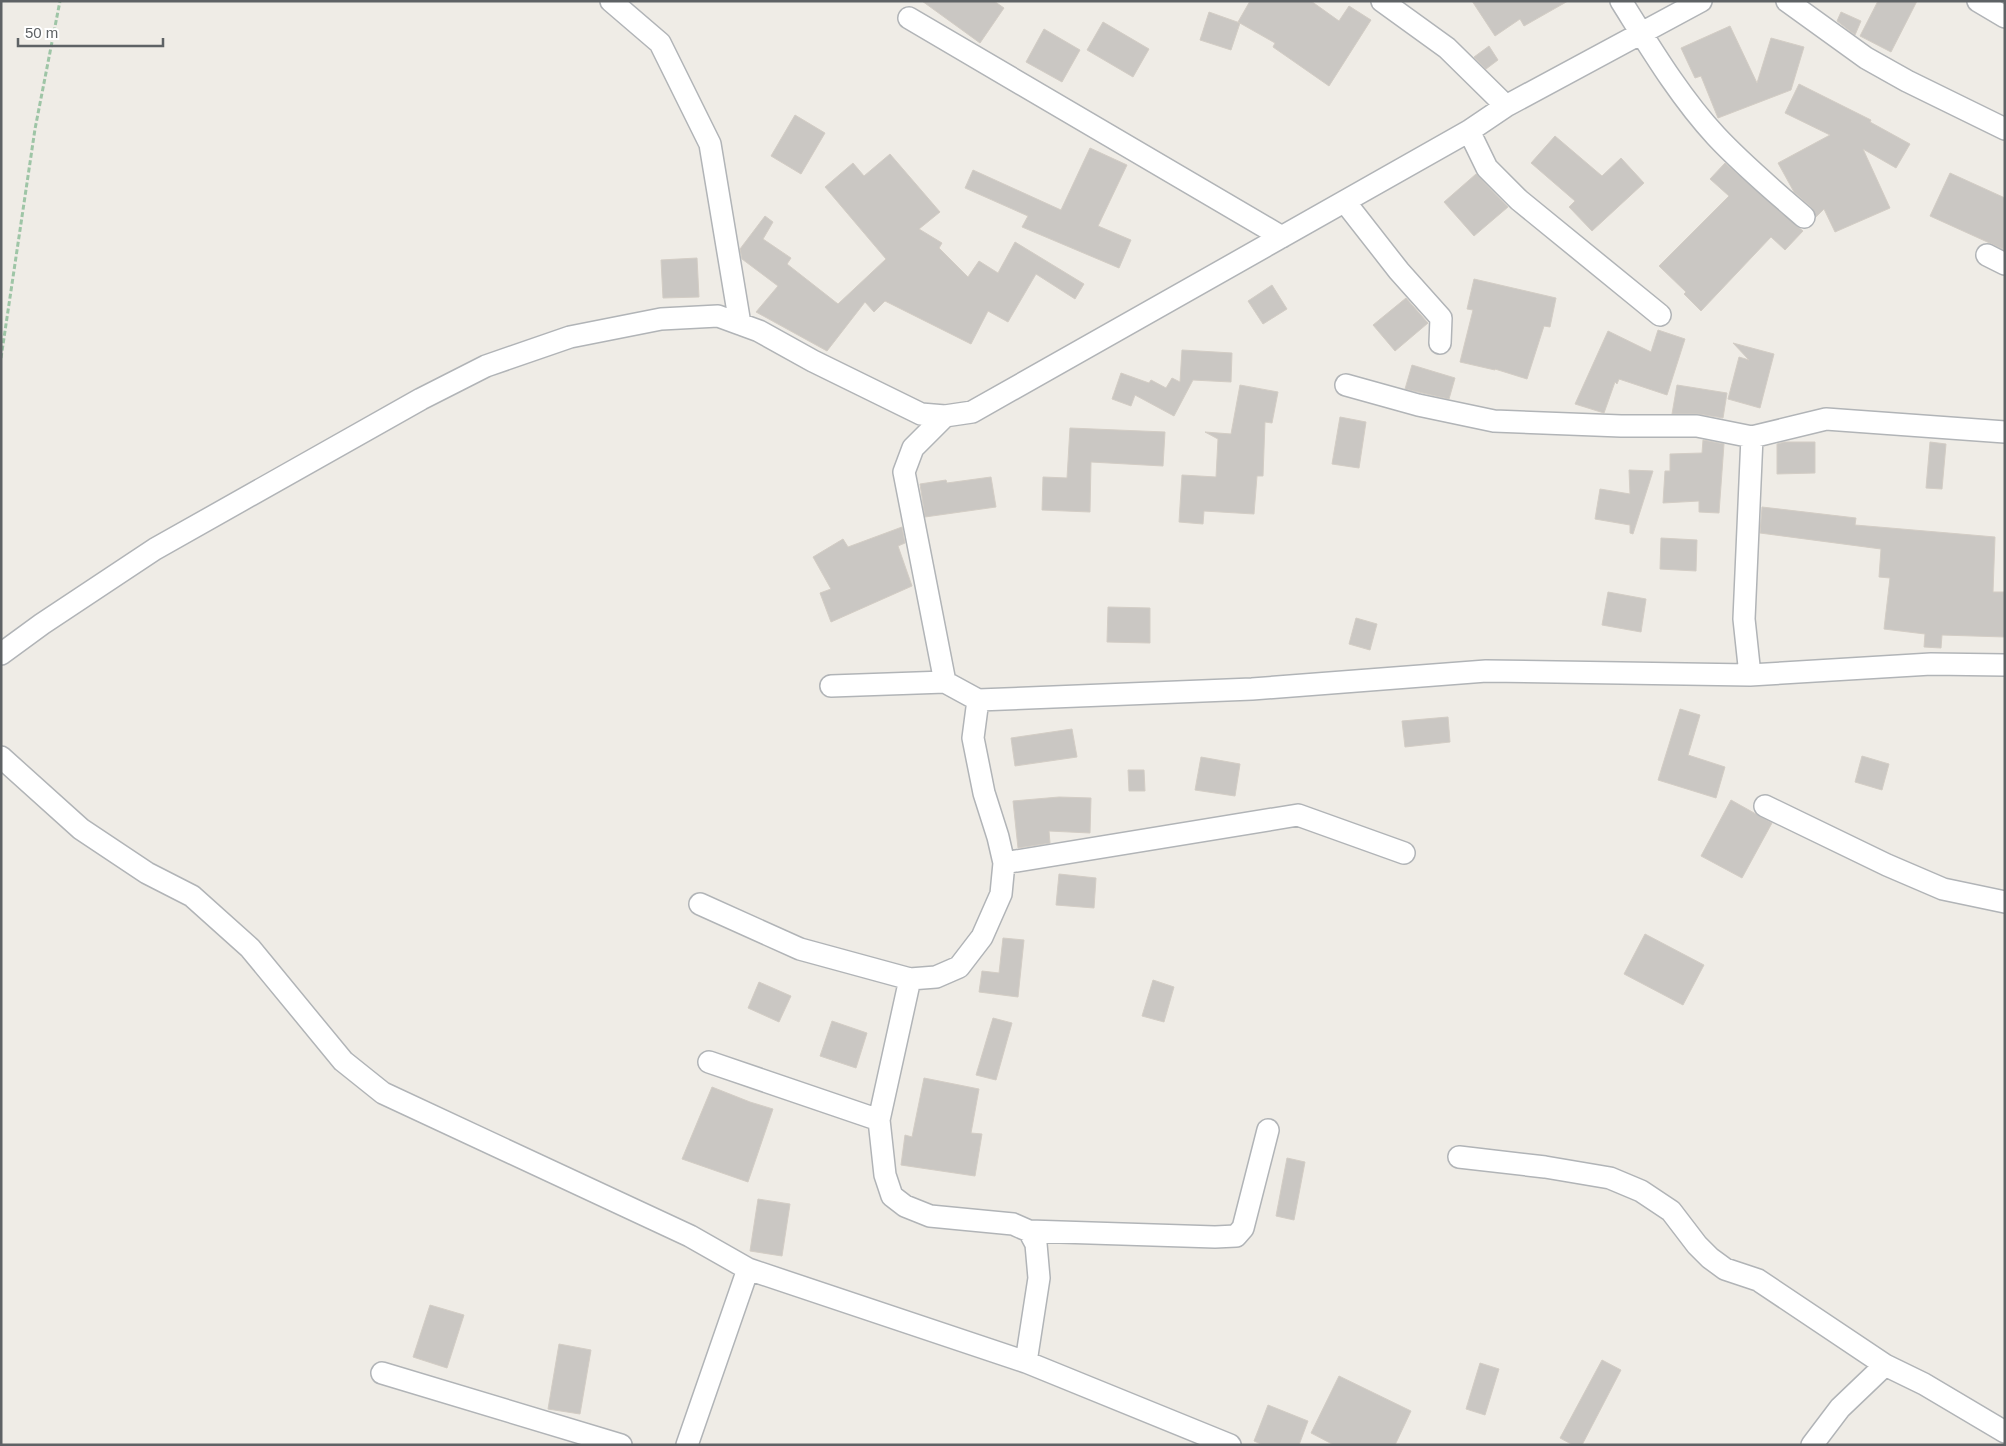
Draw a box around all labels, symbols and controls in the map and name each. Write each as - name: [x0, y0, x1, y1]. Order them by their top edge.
- scale bar: [18, 15, 162, 47]
- text: 50 m: [25, 24, 58, 41]

